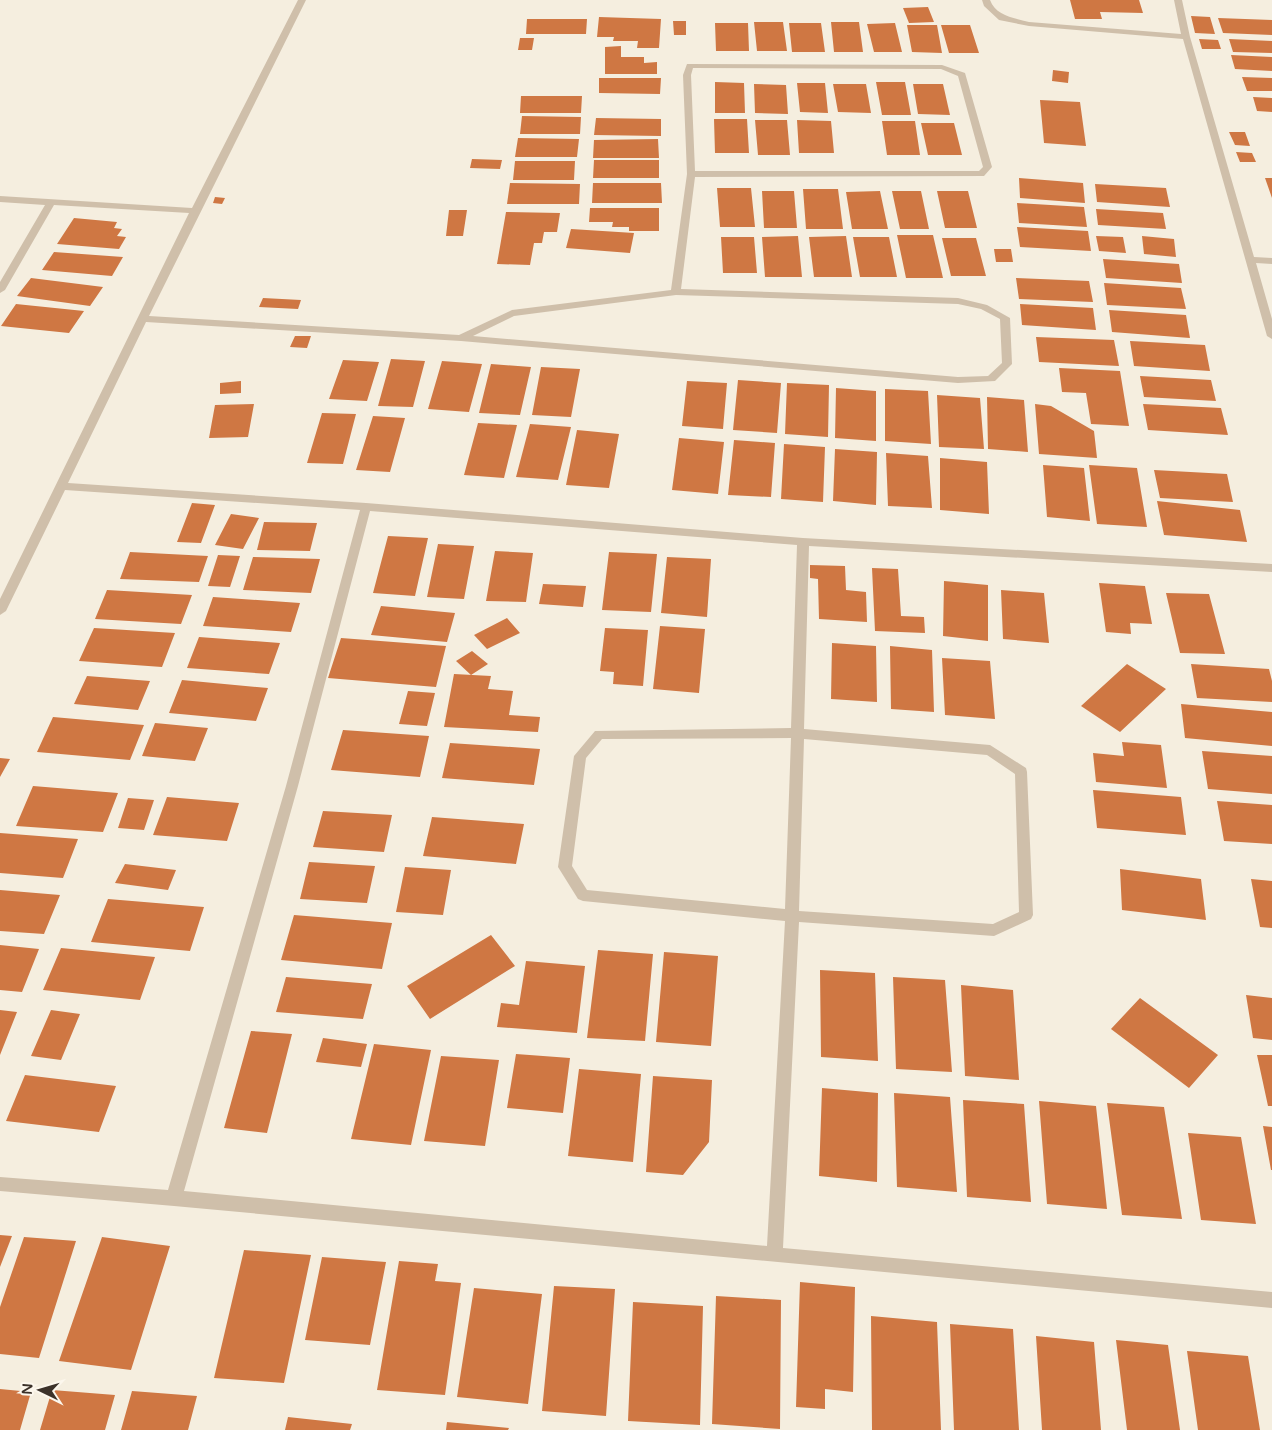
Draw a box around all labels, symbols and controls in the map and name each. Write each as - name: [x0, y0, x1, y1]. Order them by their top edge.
- north arrow: [15, 1365, 65, 1415]
- text: N: [19, 1383, 37, 1395]

